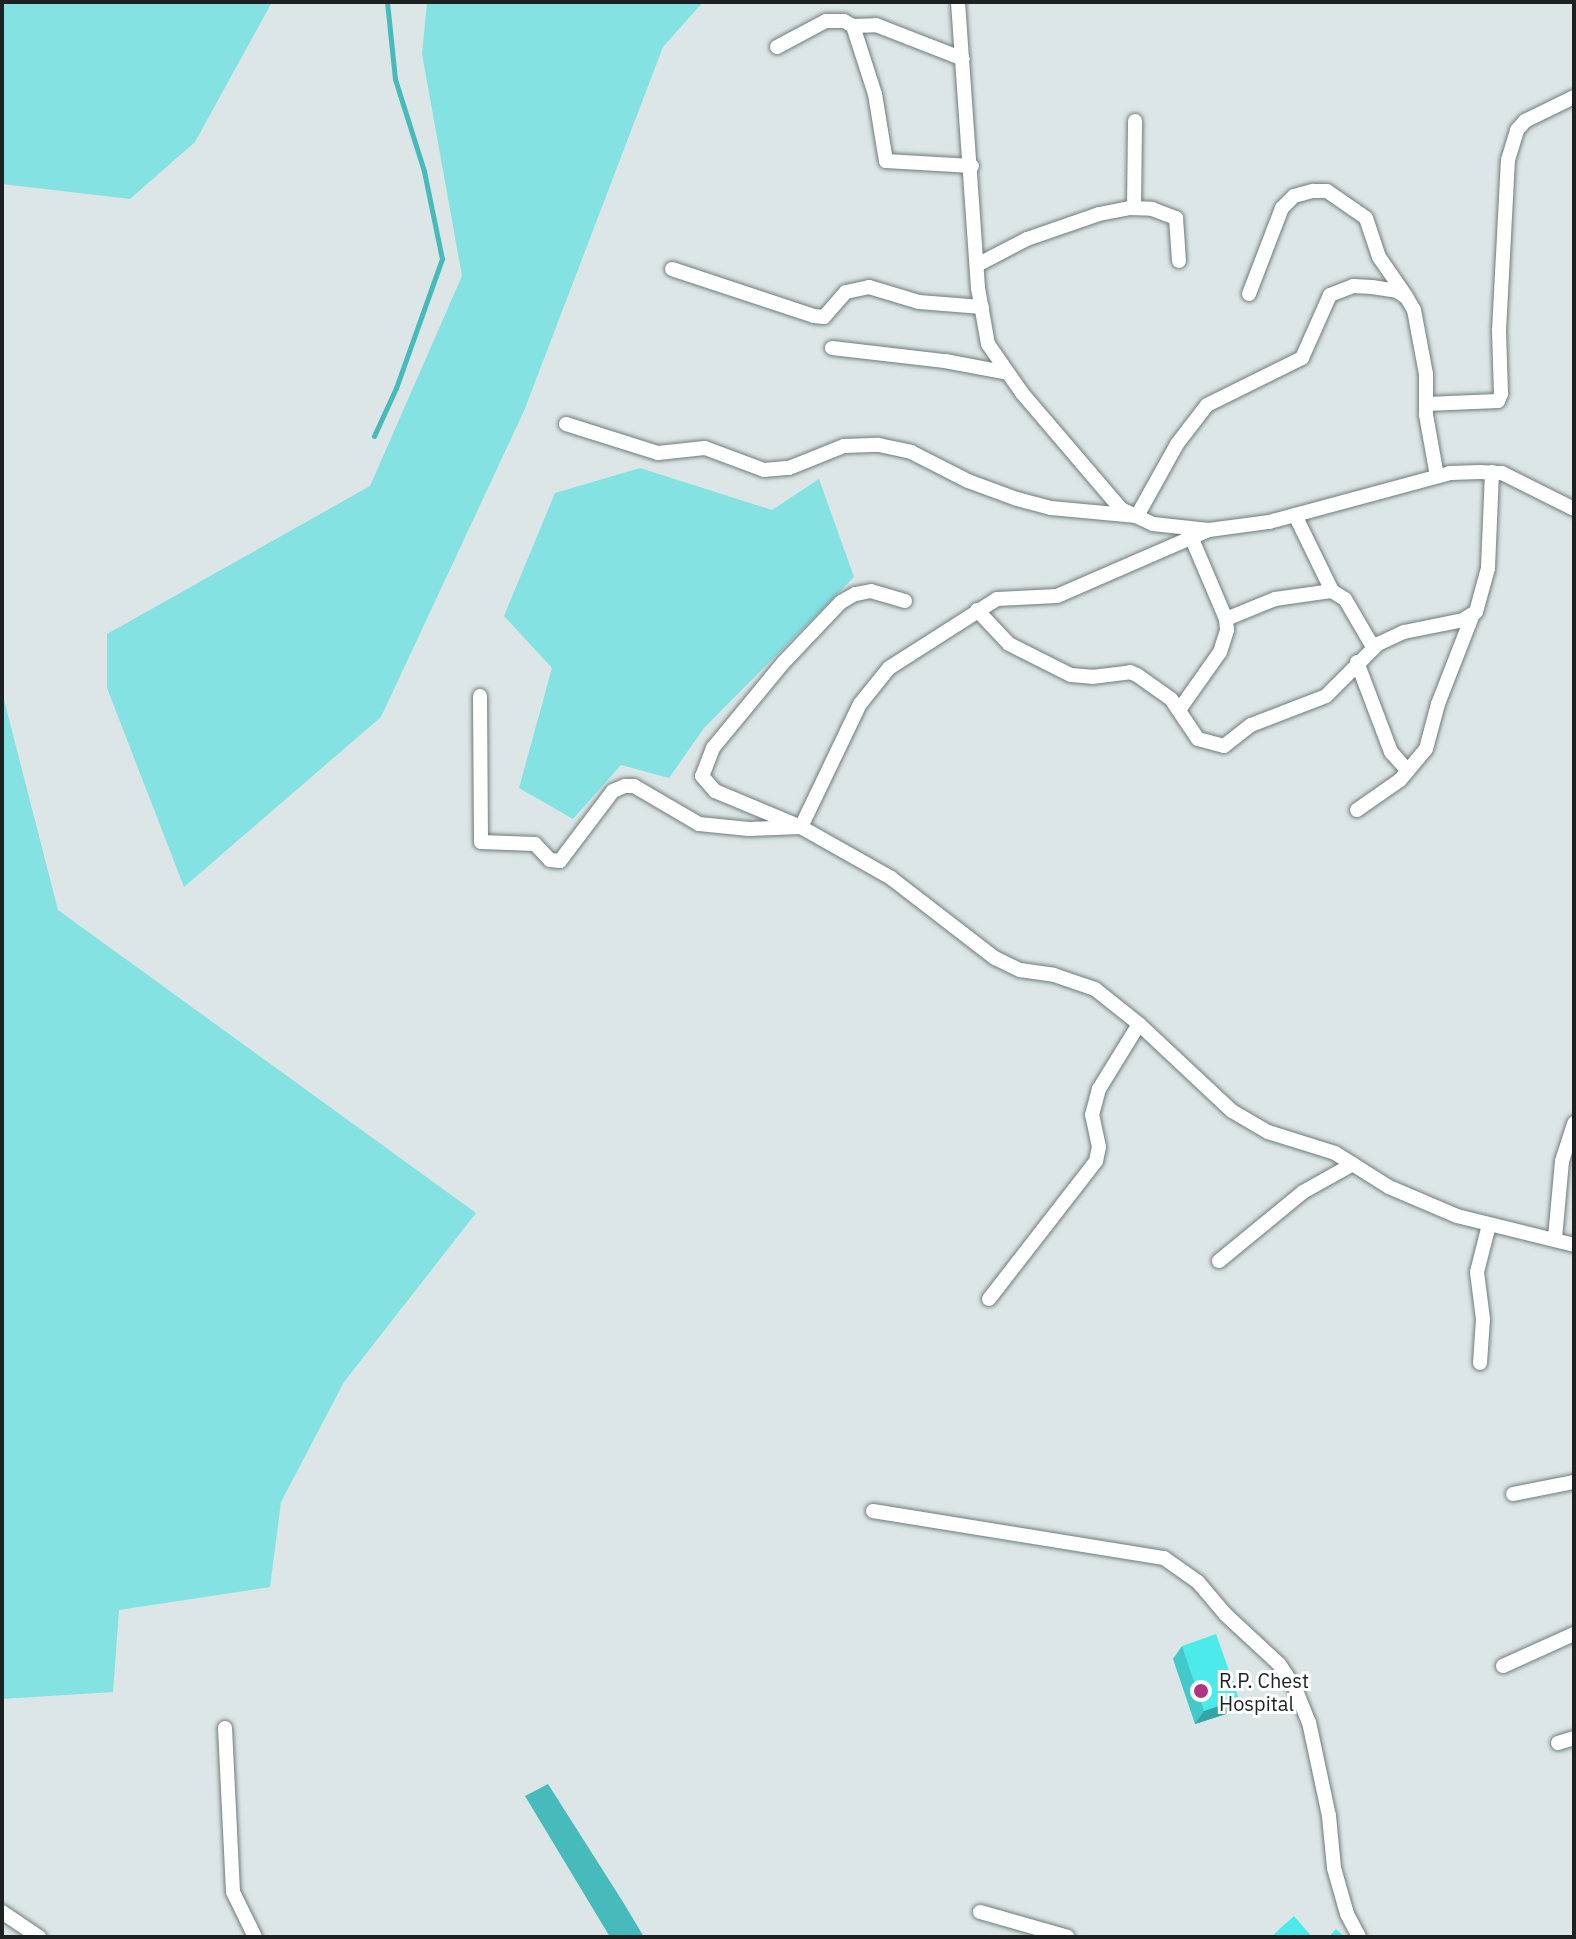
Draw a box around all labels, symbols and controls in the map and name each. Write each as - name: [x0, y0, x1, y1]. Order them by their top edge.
- place label: R.P. Chest Hospital: [1219, 1668, 1309, 1715]
- marker: R.P. Chest Hospital: [1190, 1680, 1212, 1702]

